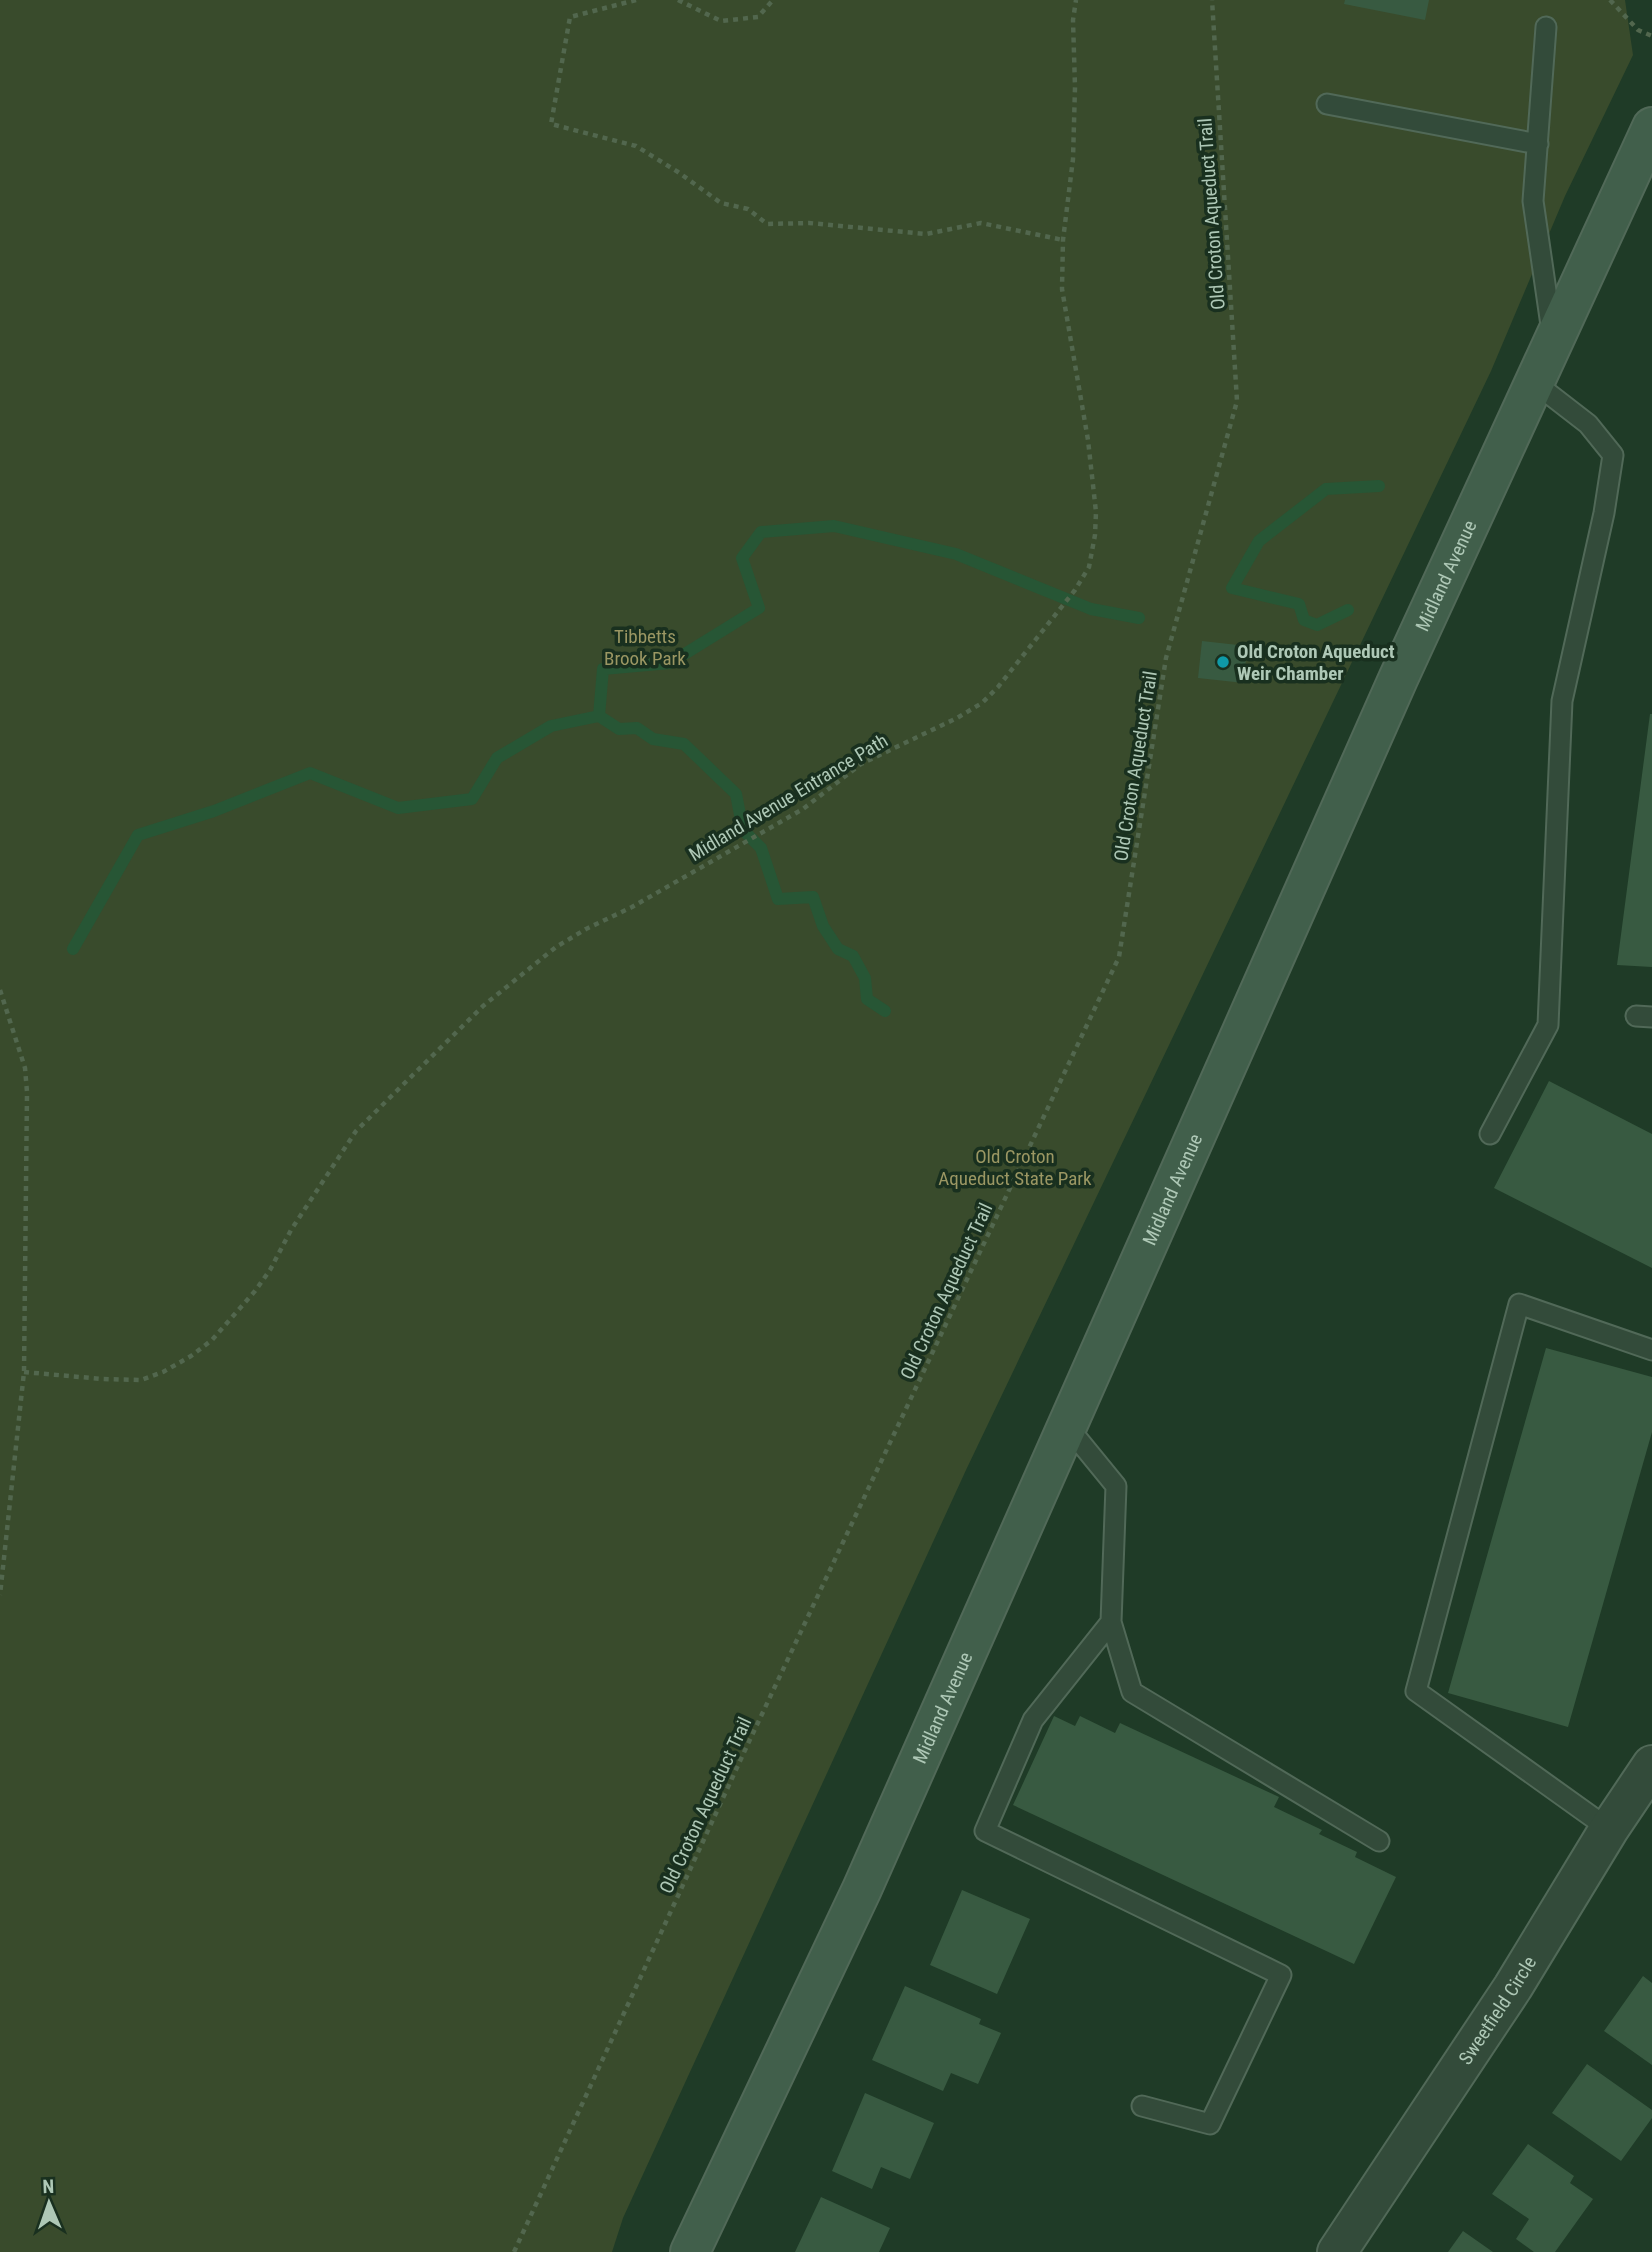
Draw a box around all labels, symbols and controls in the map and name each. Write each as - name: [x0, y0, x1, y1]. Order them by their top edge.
- street label: Old Croton Aqueduct Trail: [1193, 117, 1230, 311]
- street label: Midland Avenue: [1411, 517, 1482, 635]
- park label: Tibbetts Brook Park: [604, 625, 686, 670]
- place label: Old Croton Aqueduct Weir Chamber: [1237, 640, 1395, 685]
- marker: Old Croton Aqueduct Weir Chamber: [1215, 654, 1231, 670]
- street label: Old Croton Aqueduct Trail: [1109, 669, 1162, 863]
- street label: Midland Avenue Entrance Path: [685, 729, 892, 866]
- street label: Midland Avenue: [1138, 1130, 1207, 1249]
- park label: Old Croton Aqueduct State Park: [938, 1145, 1092, 1190]
- street label: Old Croton Aqueduct Trail: [895, 1199, 997, 1383]
- street label: Midland Avenue: [908, 1649, 978, 1767]
- street label: Old Croton Aqueduct Trail: [654, 1713, 756, 1897]
- street label: Sweetfield Circle: [1454, 1952, 1541, 2069]
- north arrow: [14, 2168, 84, 2238]
- text: N: [42, 2175, 55, 2198]

